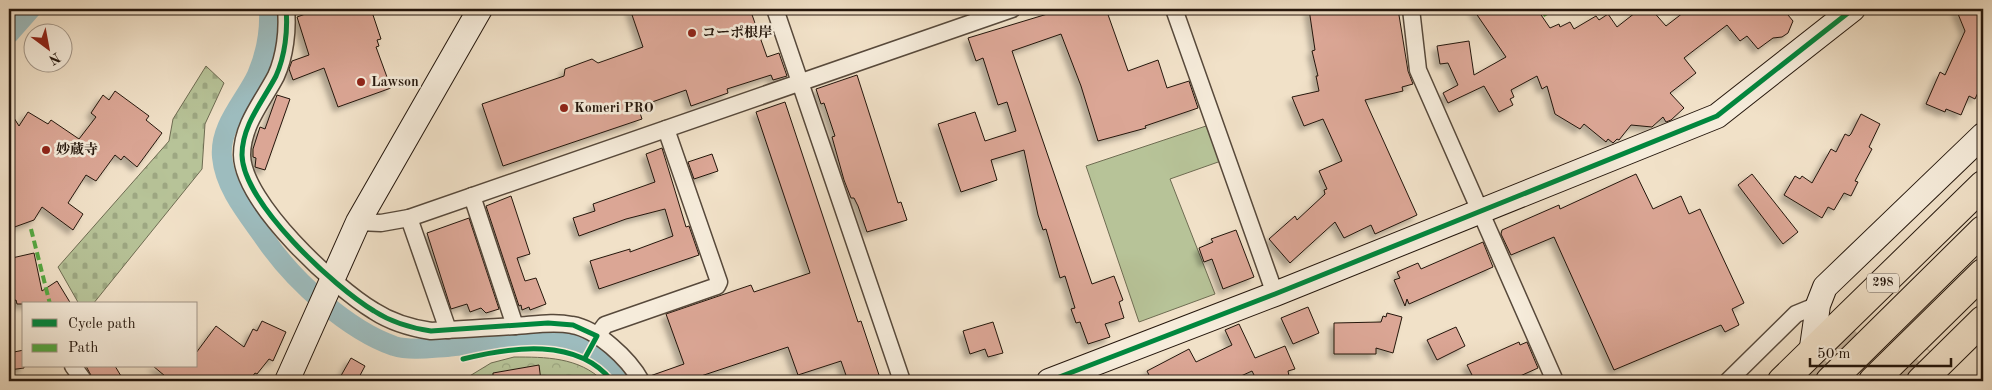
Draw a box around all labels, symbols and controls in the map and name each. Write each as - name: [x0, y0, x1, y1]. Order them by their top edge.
- north arrow: [22, 22, 72, 72]
- place label: コーポ根岸: [702, 25, 772, 40]
- marker: コーポ根岸: [686, 27, 698, 39]
- text: N: [46, 49, 63, 67]
- place label: Lawson: [371, 75, 419, 89]
- marker: Lawson: [355, 76, 367, 88]
- place label: Komeri PRO: [574, 101, 654, 115]
- marker: Komeri PRO: [558, 102, 570, 114]
- place label: 妙蔵寺: [56, 142, 98, 157]
- marker: 妙蔵寺: [40, 144, 52, 156]
- road number: 298: [1867, 274, 1899, 292]
- legend: [22, 302, 198, 368]
- text: Cycle path: [68, 317, 136, 332]
- scale bar: [1810, 335, 1951, 367]
- text: Path: [68, 341, 98, 356]
- text: 50 m: [1817, 347, 1851, 362]

